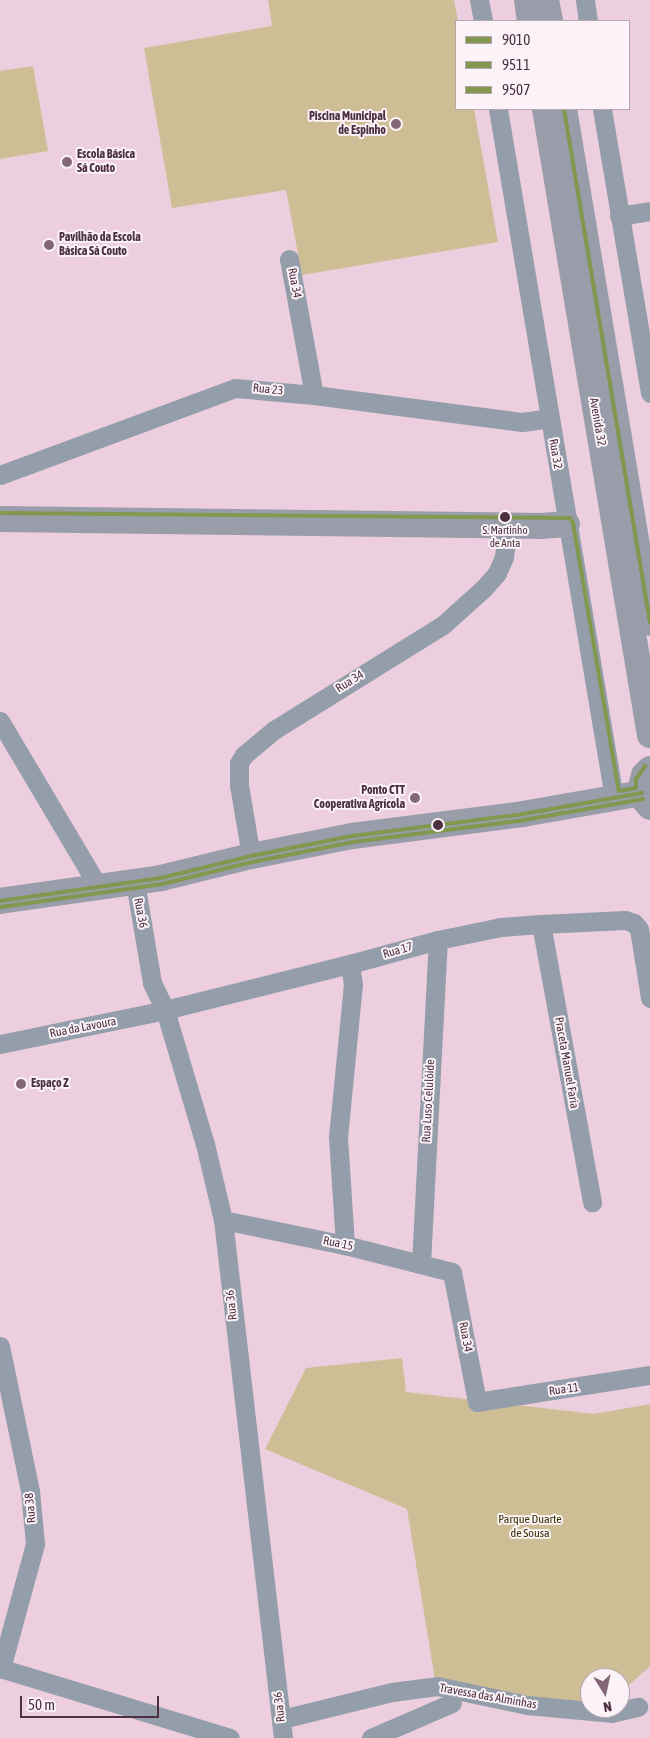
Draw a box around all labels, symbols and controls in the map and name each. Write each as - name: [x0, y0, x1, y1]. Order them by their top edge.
- legend: [455, 20, 630, 110]
- text: 9010: [502, 31, 530, 48]
- text: 9511: [502, 56, 530, 73]
- text: 9507: [502, 81, 530, 98]
- place label: Piscina Municipal de Espinho: [309, 110, 386, 138]
- marker: Piscina Municipal de Espinho: [390, 118, 402, 130]
- place label: Escola Básica Sá Couto: [77, 148, 135, 176]
- marker: Escola Básica Sá Couto: [61, 156, 73, 168]
- place label: Pavilhão da Escola Básica Sá Couto: [59, 231, 141, 259]
- marker: Pavilhão da Escola Básica Sá Couto: [43, 239, 55, 251]
- street label: Rua 34: [284, 267, 304, 299]
- street label: Rua 23: [252, 381, 284, 399]
- street label: Avenida 32: [586, 397, 608, 447]
- street label: Rua 32: [545, 438, 565, 470]
- marker: S. Martinho de Anta: [500, 512, 510, 522]
- place label: S. Martinho de Anta: [482, 524, 528, 550]
- street label: Rua 34: [333, 668, 367, 696]
- place label: Ponto CTT Cooperativa Agrícola: [314, 784, 405, 812]
- marker: Ponto CTT Cooperativa Agrícola: [409, 792, 421, 804]
- unlabelled marker: [433, 820, 443, 830]
- street label: Rua 36: [130, 897, 150, 929]
- street label: Rua 17: [381, 940, 415, 962]
- street label: Rua da Lavoura: [49, 1015, 117, 1041]
- street label: Praceta Manuel Faria: [551, 1016, 581, 1110]
- street label: Rua Luso Celulóide: [420, 1059, 438, 1143]
- place label: Espaço Z: [31, 1077, 69, 1091]
- marker: Espaço Z: [15, 1078, 27, 1090]
- street label: Rua 15: [322, 1234, 354, 1254]
- street label: Rua 36: [223, 1289, 241, 1321]
- street label: Rua 34: [455, 1321, 475, 1353]
- street label: Rua 11: [548, 1381, 580, 1399]
- street label: Rua 38: [23, 1492, 39, 1524]
- park label: Parque Duarte de Sousa: [498, 1513, 562, 1541]
- north arrow: [580, 1668, 630, 1718]
- street label: Travessa das Alminhas: [438, 1681, 538, 1713]
- scale bar: [22, 1686, 161, 1718]
- street label: Rua 36: [271, 1691, 289, 1723]
- text: 50 m: [28, 1696, 55, 1713]
- text: N: [602, 1698, 613, 1715]

